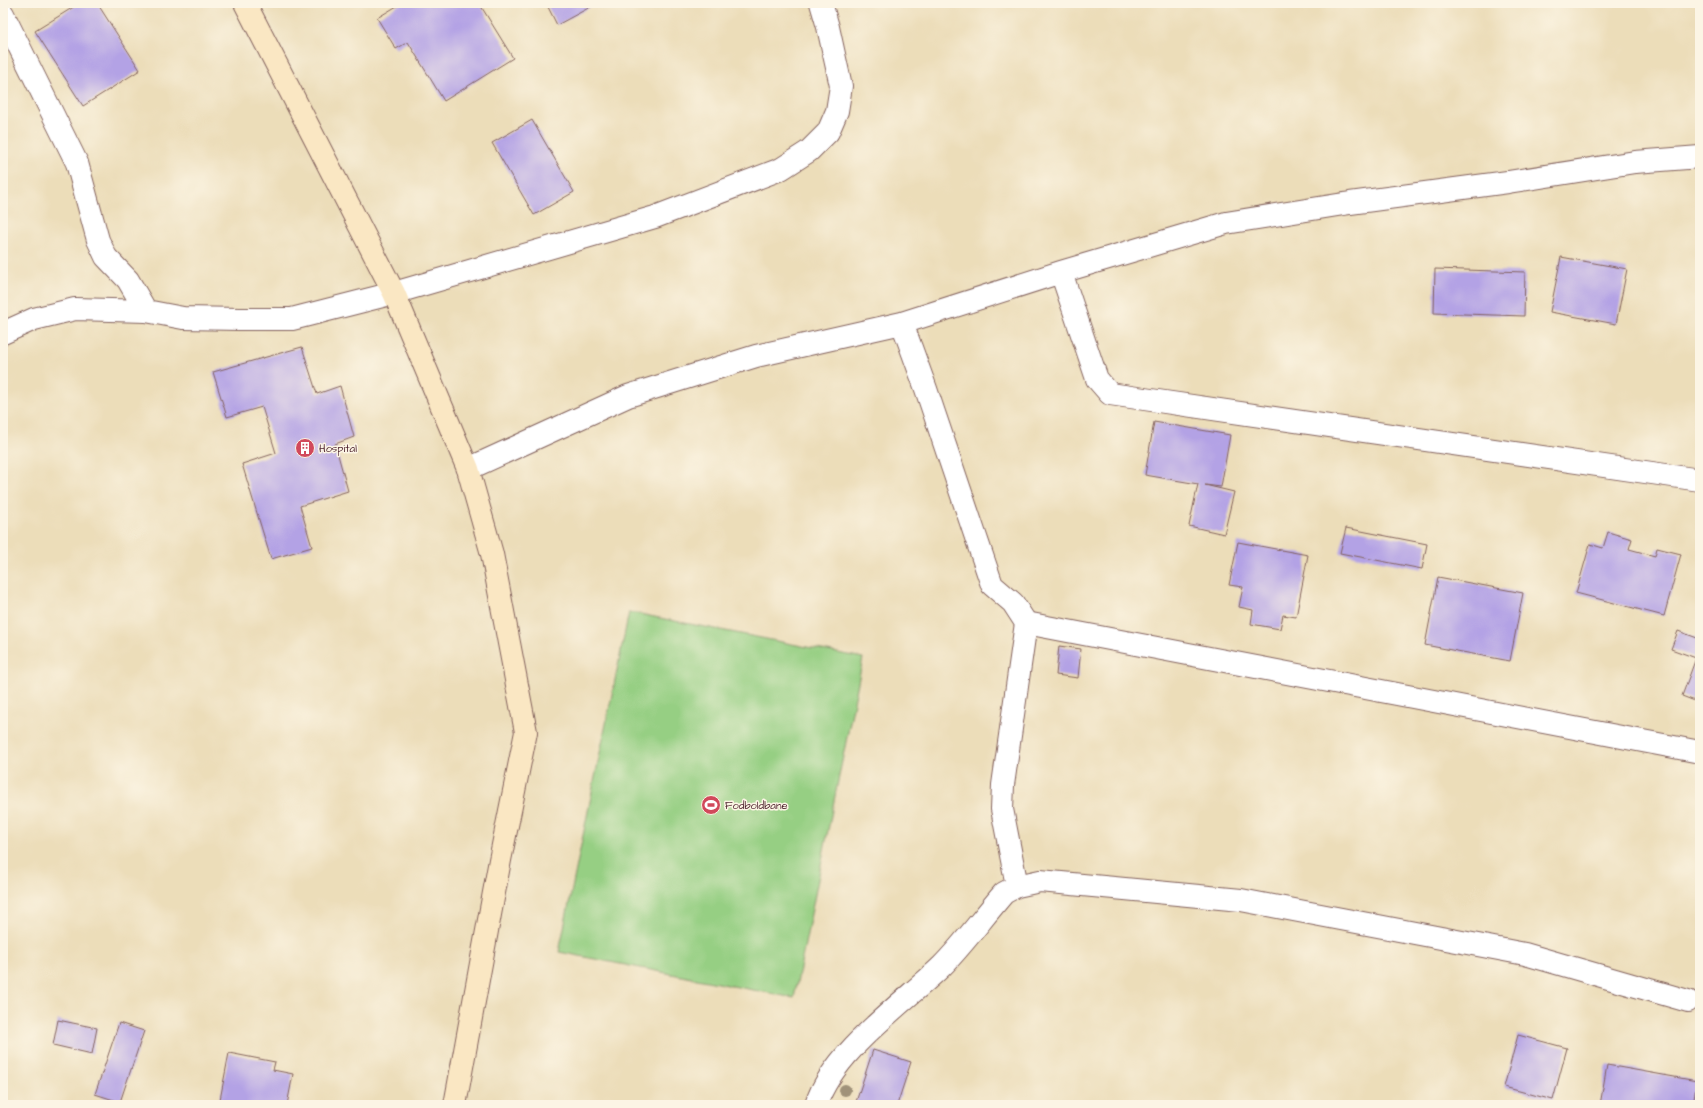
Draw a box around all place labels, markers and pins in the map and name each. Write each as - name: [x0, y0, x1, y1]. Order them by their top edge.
- building icon: Hospital: [294, 437, 316, 459]
- place label: Hospital: [319, 441, 357, 456]
- sports icon: Fodboldbane: [700, 794, 722, 816]
- place label: Fodboldbane: [725, 798, 787, 813]

